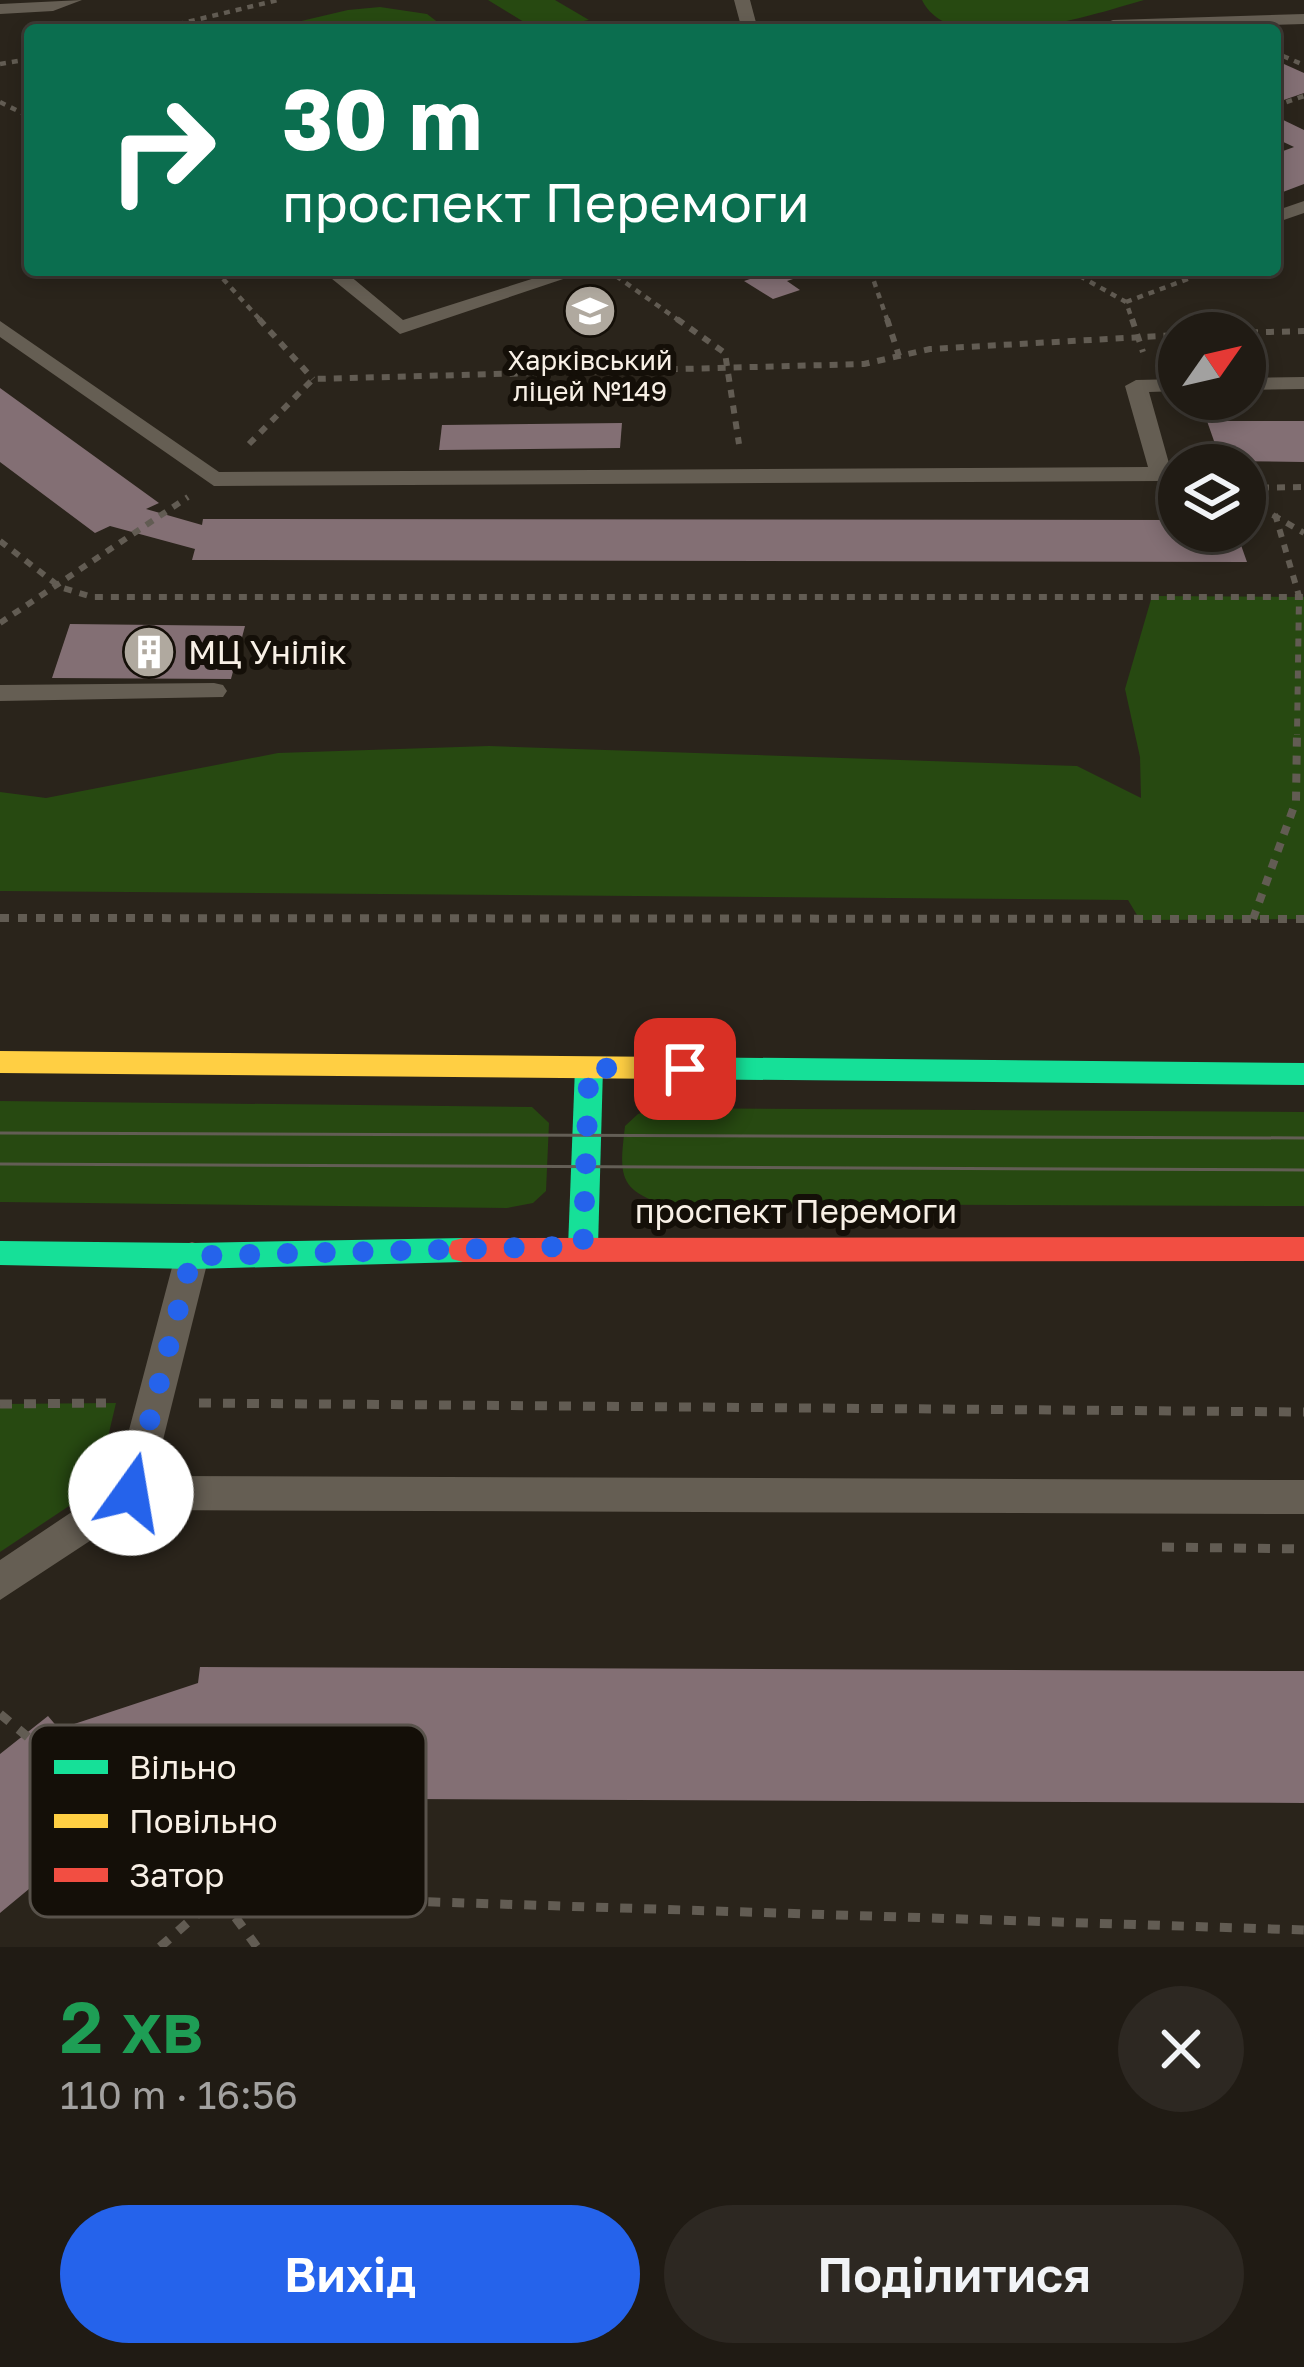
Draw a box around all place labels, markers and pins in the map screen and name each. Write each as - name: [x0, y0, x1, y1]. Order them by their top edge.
- school or university icon: Харківський ліцей №149: [562, 283, 618, 339]
- place label: Харківський ліцей №149: [508, 344, 672, 407]
- building icon: МЦ Унілік: [121, 624, 177, 680]
- place label: МЦ Унілік: [188, 632, 347, 671]
- pin: [634, 1018, 736, 1120]

